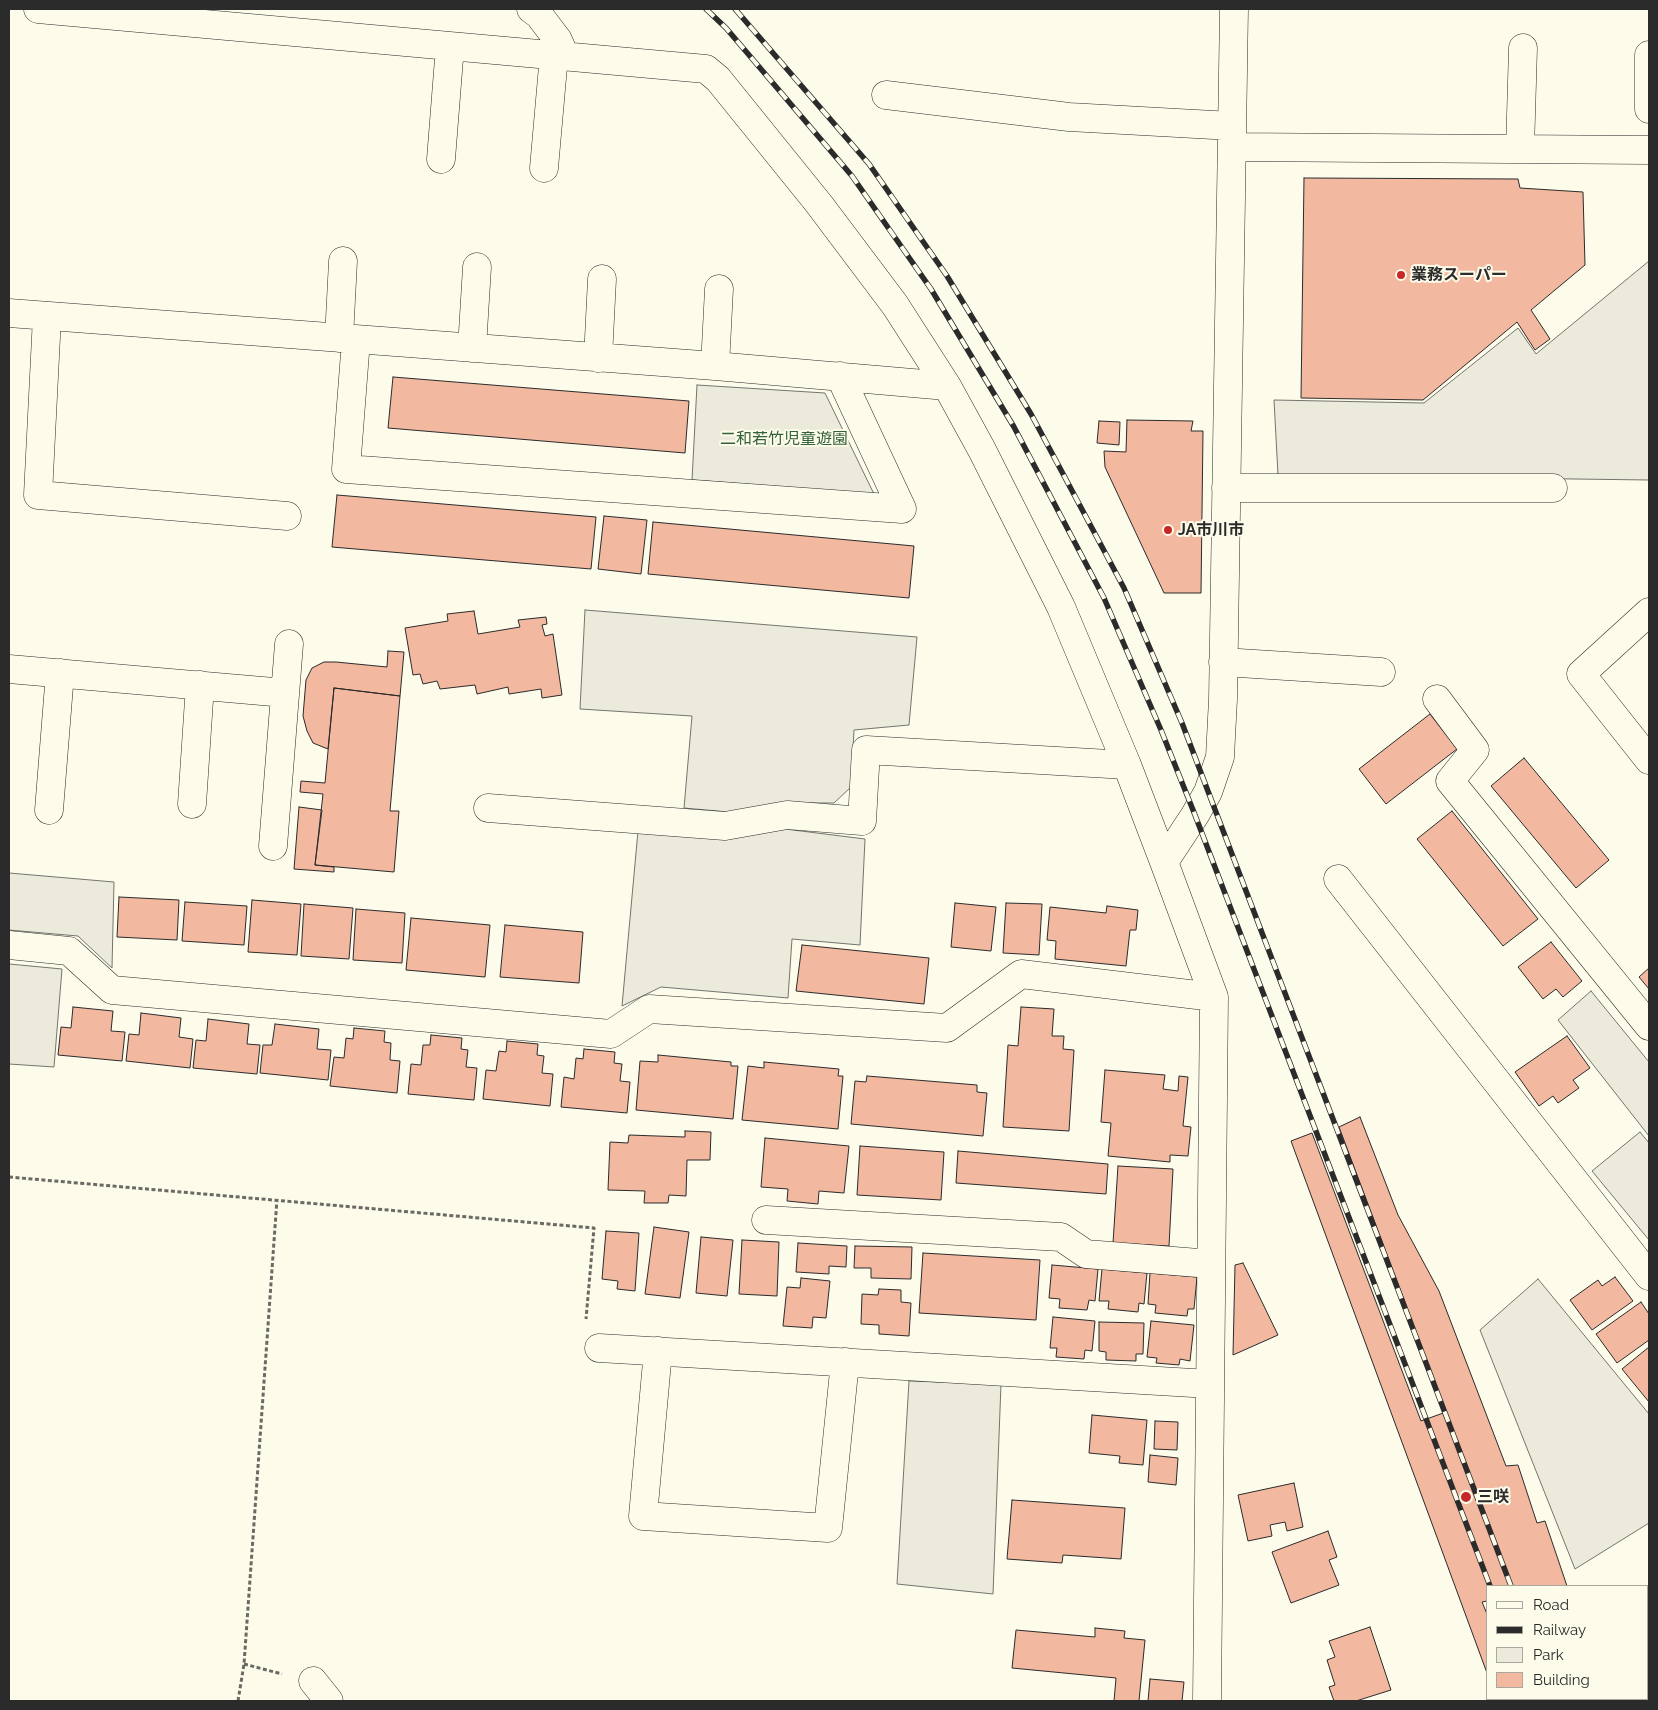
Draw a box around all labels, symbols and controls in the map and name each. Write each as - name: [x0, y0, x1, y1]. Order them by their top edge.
- place label: 業務スーパー: [1411, 265, 1507, 285]
- marker: 業務スーパー: [1395, 269, 1407, 281]
- park label: 二和若竹児童遊園: [720, 429, 848, 449]
- place label: JA市川市: [1178, 520, 1244, 540]
- marker: JA市川市: [1162, 524, 1174, 536]
- place label: 三咲: [1477, 1487, 1509, 1507]
- marker: 三咲: [1459, 1490, 1473, 1504]
- legend: [1486, 1585, 1648, 1700]
- text: Road: [1533, 1596, 1569, 1614]
- text: Railway: [1533, 1621, 1586, 1639]
- text: Park: [1533, 1646, 1564, 1664]
- text: Building: [1533, 1671, 1590, 1689]

